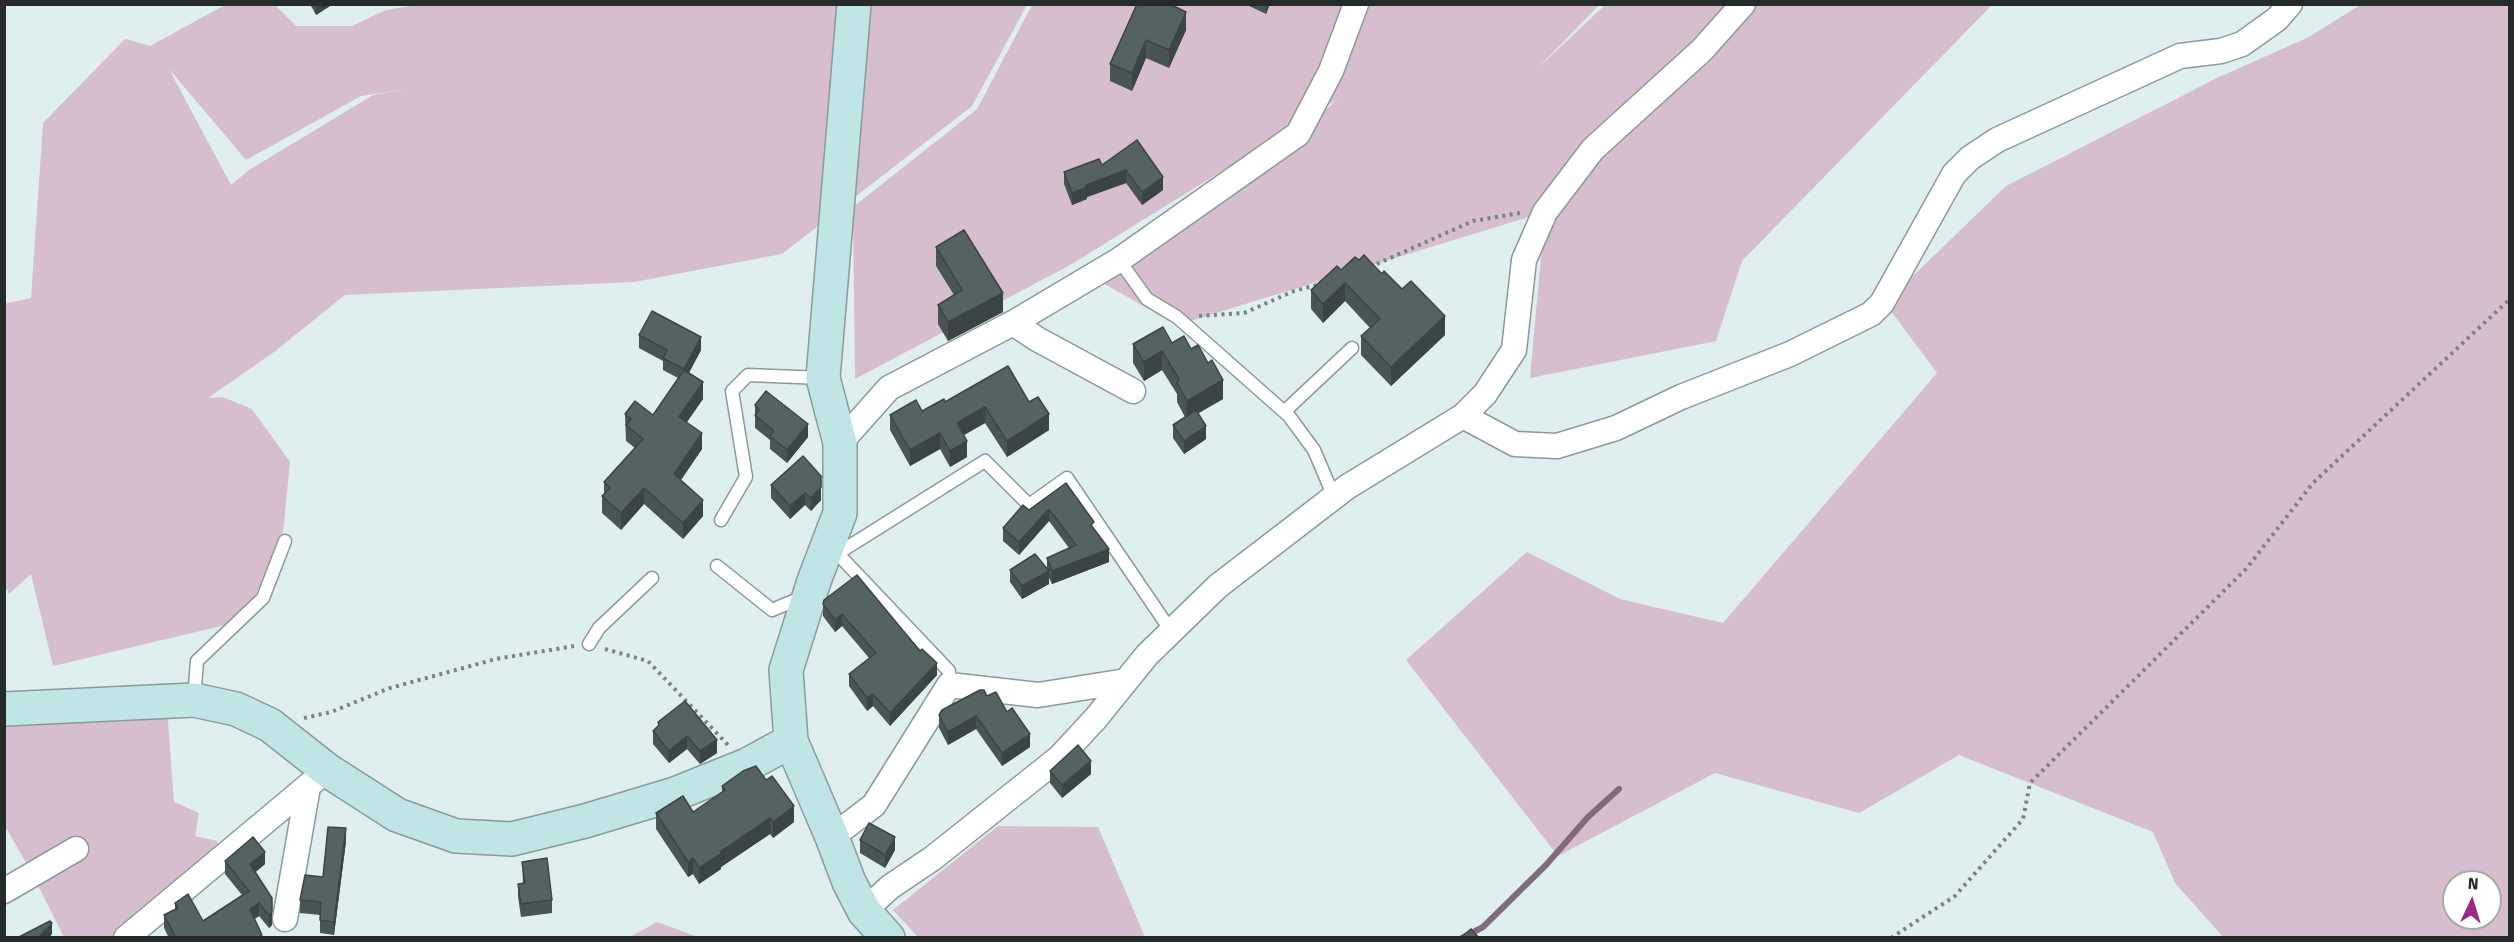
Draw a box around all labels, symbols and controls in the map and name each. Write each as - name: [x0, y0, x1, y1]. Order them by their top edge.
- north arrow: [2442, 870, 2502, 930]
- text: N: [2467, 874, 2479, 893]

